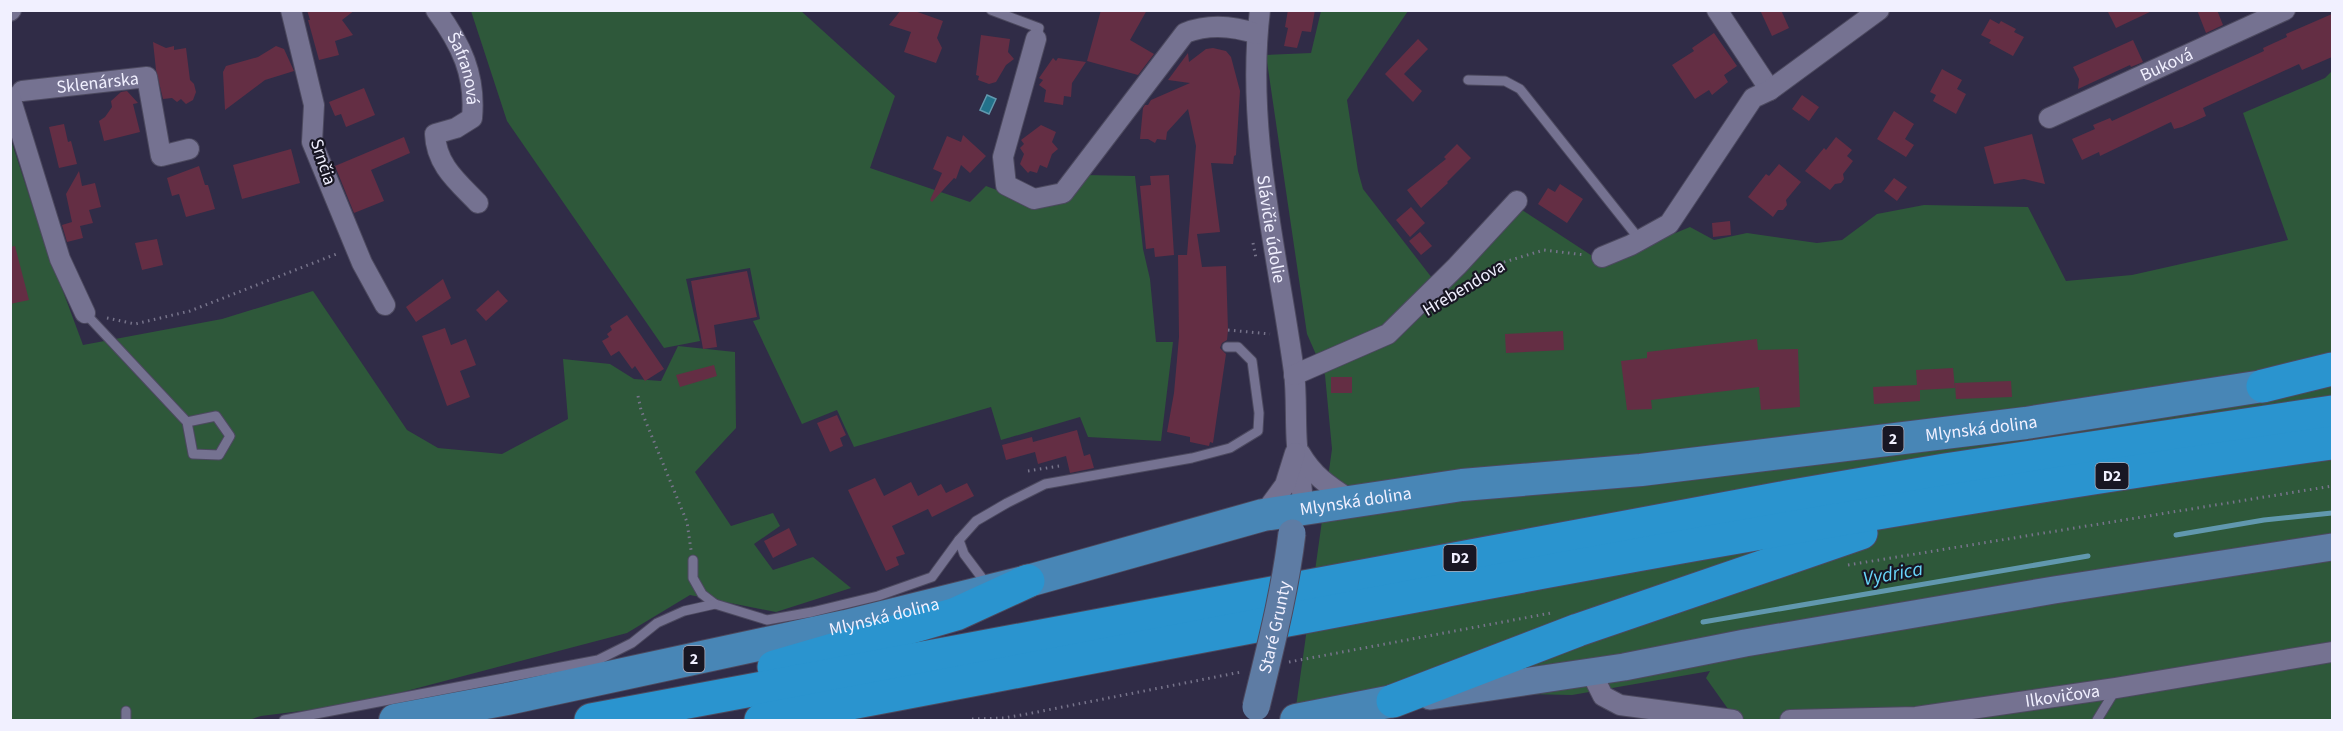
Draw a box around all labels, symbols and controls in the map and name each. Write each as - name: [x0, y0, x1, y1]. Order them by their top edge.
- street label: Šafranová: [441, 27, 485, 105]
- street label: Buková: [2136, 41, 2197, 87]
- street label: Sklenárska: [55, 66, 140, 100]
- street label: Srnčia: [304, 136, 342, 188]
- street label: Slávičie údolie: [1251, 174, 1292, 285]
- street label: Hrebendova: [1418, 254, 1510, 322]
- street label: Mlynská dolina: [1924, 409, 2039, 448]
- road number: 2: [1882, 426, 1904, 452]
- road number: D2: [2096, 463, 2128, 489]
- street label: Mlynská dolina: [1298, 480, 1413, 522]
- road number: D2: [1444, 545, 1476, 571]
- water label: Vydrica: [1861, 555, 1925, 593]
- street label: Staré Grunty: [1252, 578, 1297, 676]
- street label: Mlynská dolina: [827, 591, 942, 642]
- road number: 2: [684, 646, 704, 672]
- street label: Ilkovičova: [2023, 678, 2101, 714]

